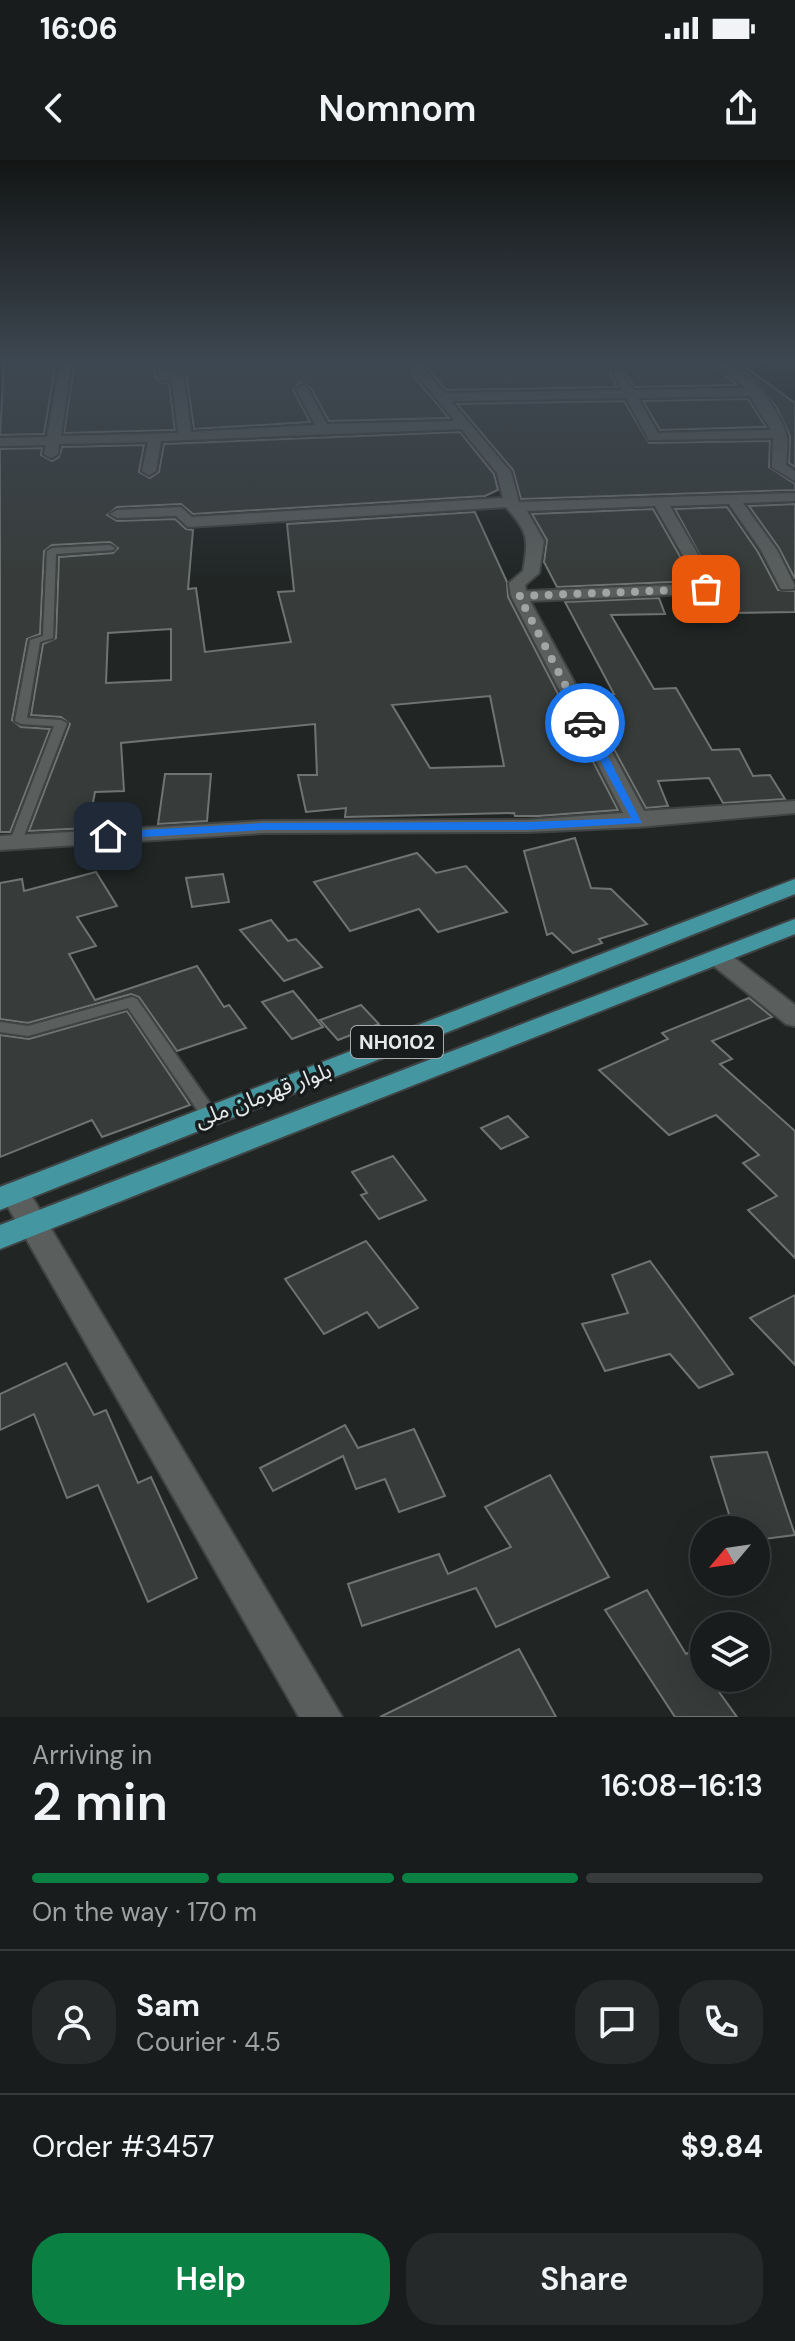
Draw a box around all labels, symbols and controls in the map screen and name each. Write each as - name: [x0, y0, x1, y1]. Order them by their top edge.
- text: 16:06: [40, 9, 118, 48]
- text: Nomnom: [319, 85, 476, 132]
- icon: back: [32, 86, 76, 130]
- icon: share: [719, 86, 763, 130]
- pin: [672, 555, 740, 623]
- icon: bag: [684, 567, 728, 611]
- courier: [545, 683, 625, 763]
- icon: car: [563, 701, 607, 745]
- pin: [74, 802, 142, 870]
- icon: home: [86, 814, 130, 858]
- road number: NH0102: [351, 1026, 443, 1058]
- street label: بلوار قهرمان ملی: [191, 1056, 335, 1134]
- north arrow: [690, 1516, 770, 1596]
- map controls: [690, 1516, 770, 1692]
- button: layers: [690, 1612, 770, 1692]
- text: Arriving in: [32, 1738, 152, 1772]
- text: 16:08–16:13: [601, 1766, 763, 1805]
- text: 2 min: [32, 1768, 168, 1836]
- text: On the way · 170 m: [32, 1895, 257, 1929]
- button: person: [32, 1980, 116, 2064]
- button: chat: [575, 1980, 659, 2064]
- button: phone: [679, 1980, 763, 2064]
- text: Sam: [136, 1986, 200, 2025]
- text: Courier · 4.5: [136, 2025, 281, 2059]
- text: Order #3457: [32, 2127, 215, 2166]
- text: $9.84: [681, 2127, 763, 2166]
- button: Help: [32, 2233, 390, 2325]
- button: Share: [406, 2233, 763, 2325]

